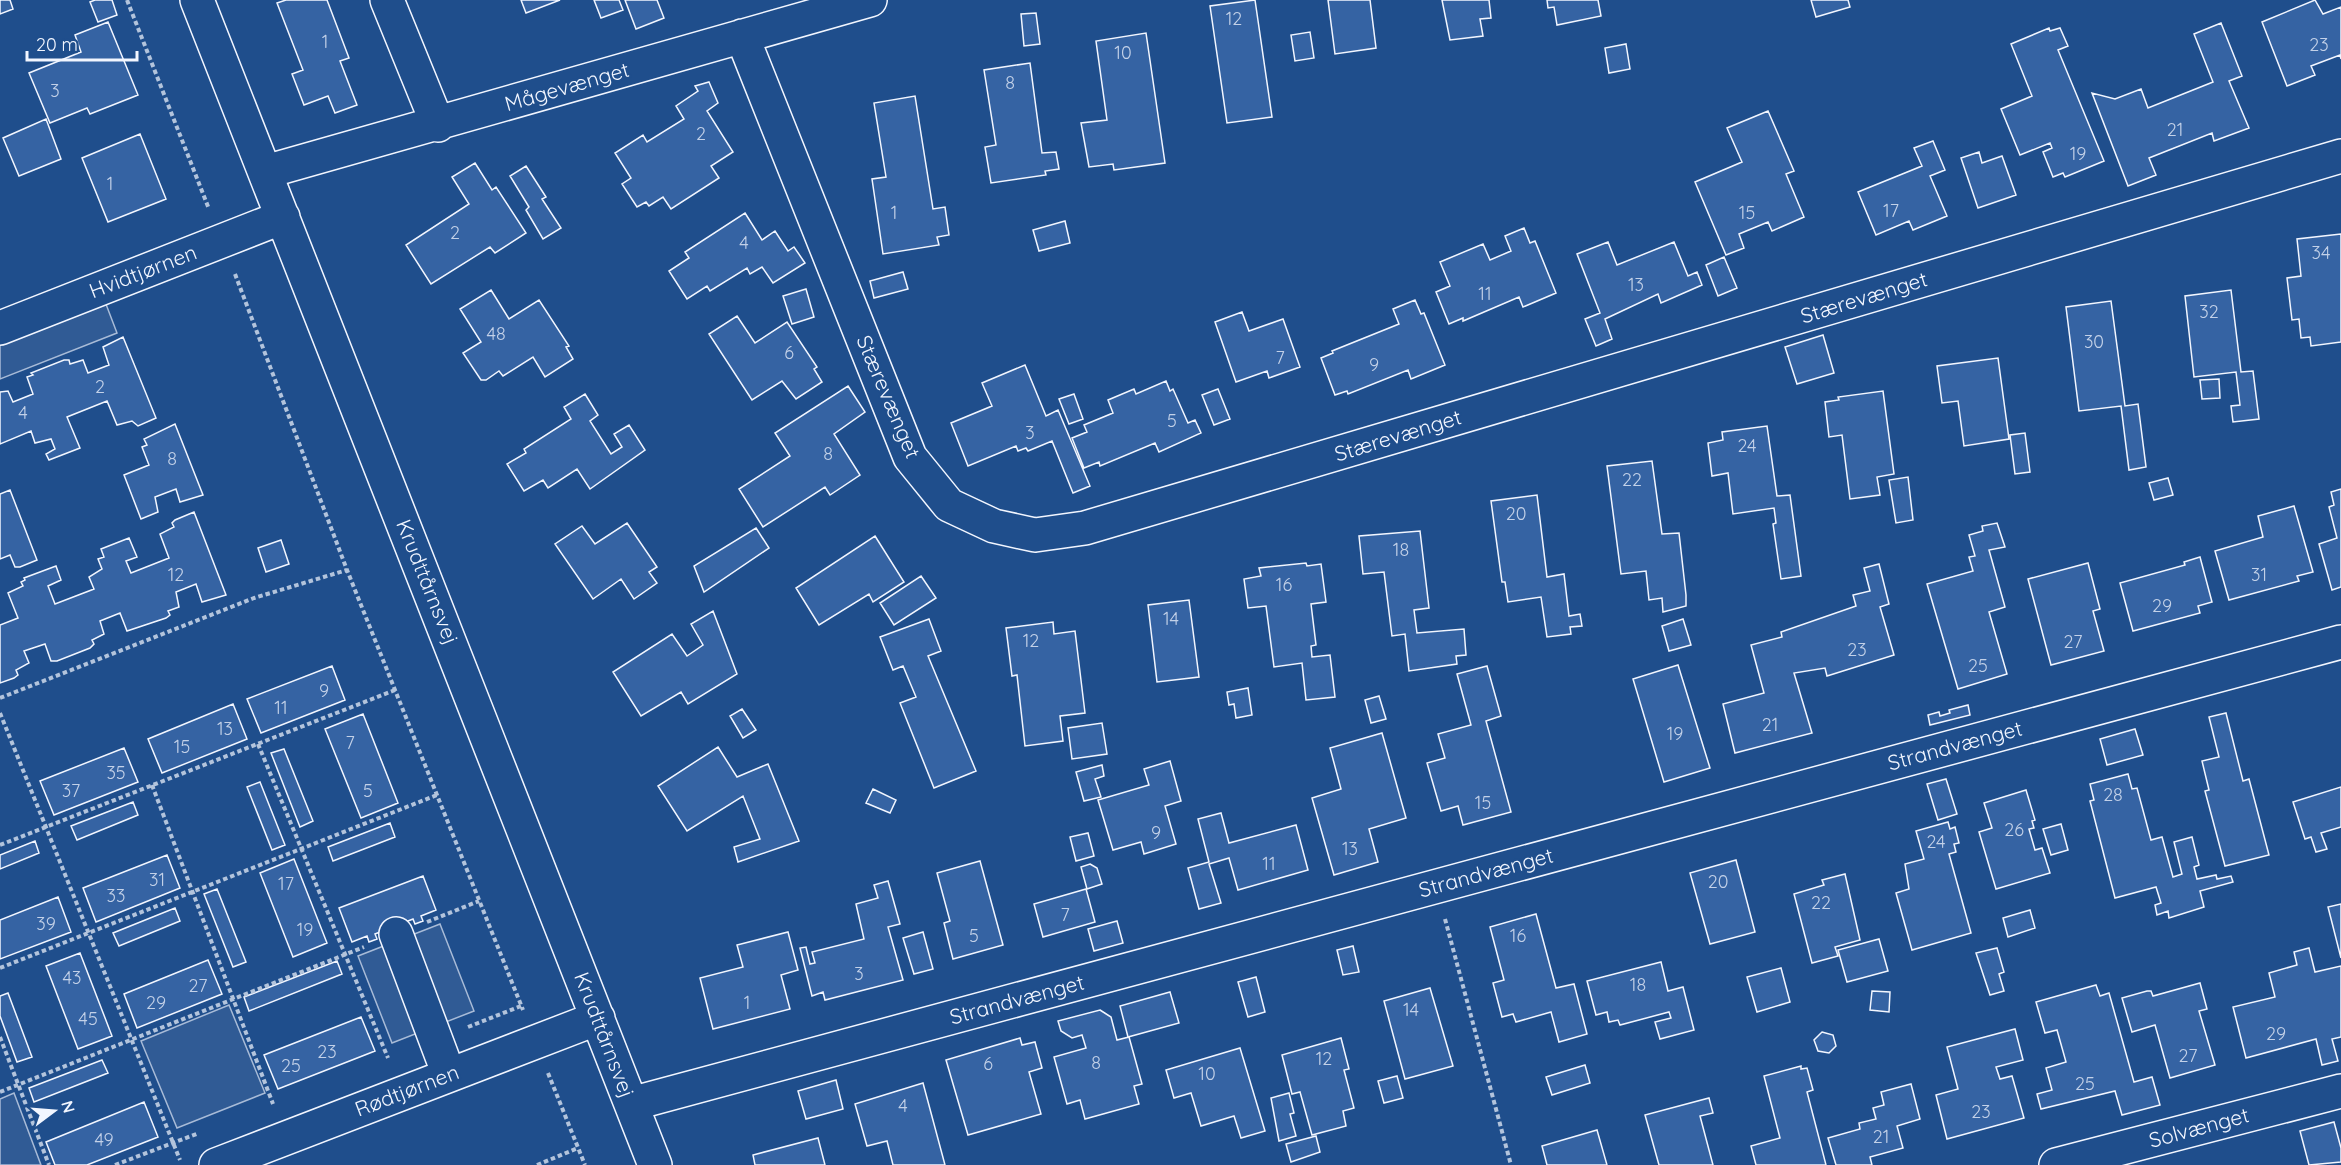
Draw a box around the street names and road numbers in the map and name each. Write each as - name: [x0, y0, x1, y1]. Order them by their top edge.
- street label: Mågevænget: [501, 56, 632, 116]
- street label: Hvidtjørnen: [85, 239, 200, 303]
- street label: Stærevænget: [1797, 265, 1930, 329]
- street label: Stærevænget: [851, 331, 927, 462]
- street label: Stærevænget: [1331, 403, 1464, 467]
- street label: Krudttårnsvej: [391, 515, 465, 648]
- street label: Strandvænget: [1885, 715, 2025, 775]
- street label: Strandvænget: [1416, 842, 1556, 902]
- street label: Krudttårnsvej: [569, 968, 641, 1101]
- street label: Strandvænget: [947, 969, 1087, 1029]
- street label: Rødtjørnen: [351, 1058, 462, 1122]
- street label: Solvænget: [2146, 1101, 2252, 1153]

